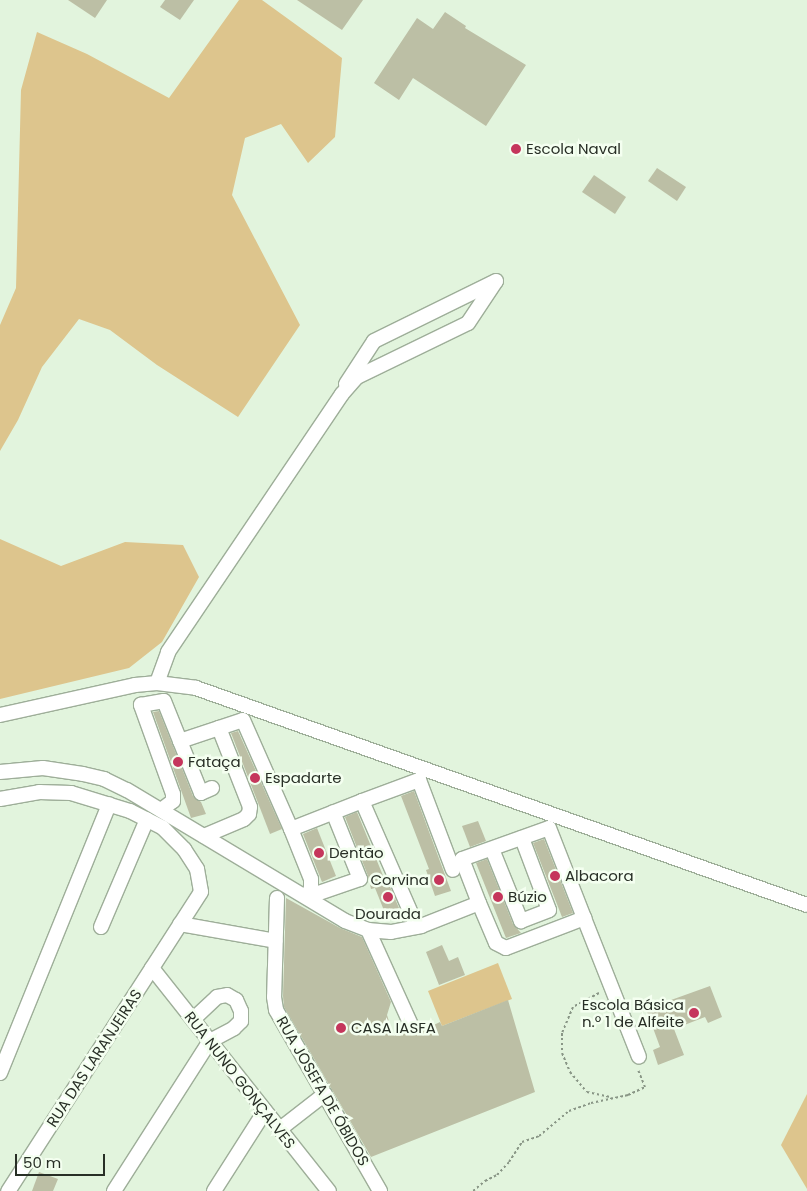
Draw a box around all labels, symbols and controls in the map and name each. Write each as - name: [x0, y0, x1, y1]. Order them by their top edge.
- place label: Escola Naval: [526, 140, 621, 158]
- marker: Escola Naval: [510, 143, 522, 155]
- place label: Fataça: [188, 753, 241, 771]
- marker: Fataça: [172, 756, 184, 768]
- place label: Espadarte: [265, 769, 341, 787]
- marker: Espadarte: [249, 772, 261, 784]
- place label: Dentão: [329, 844, 384, 862]
- marker: Dentão: [313, 847, 325, 859]
- place label: Albacora: [565, 867, 634, 885]
- marker: Albacora: [549, 870, 561, 882]
- place label: Corvina: [370, 871, 429, 889]
- marker: Corvina: [433, 874, 445, 886]
- place label: Búzio: [508, 888, 547, 906]
- marker: Dourada: [382, 891, 394, 903]
- marker: Búzio: [492, 891, 504, 903]
- place label: Dourada: [355, 905, 421, 923]
- street label: RUA DAS LARANJEIRAS: [43, 986, 145, 1130]
- place label: Escola Básica n.º 1 de Alfeite: [582, 995, 684, 1030]
- marker: Escola Básica n.º 1 de Alfeite: [688, 1007, 700, 1019]
- street label: RUA NUNO GONÇALVES: [181, 1008, 299, 1152]
- street label: RUA JOSEFA DE ÓBIDOS: [273, 1013, 373, 1169]
- place label: CASA IASFA: [351, 1019, 436, 1037]
- marker: CASA IASFA: [335, 1022, 347, 1034]
- scale bar: [18, 1144, 108, 1176]
- text: 50 m: [23, 1152, 61, 1173]

